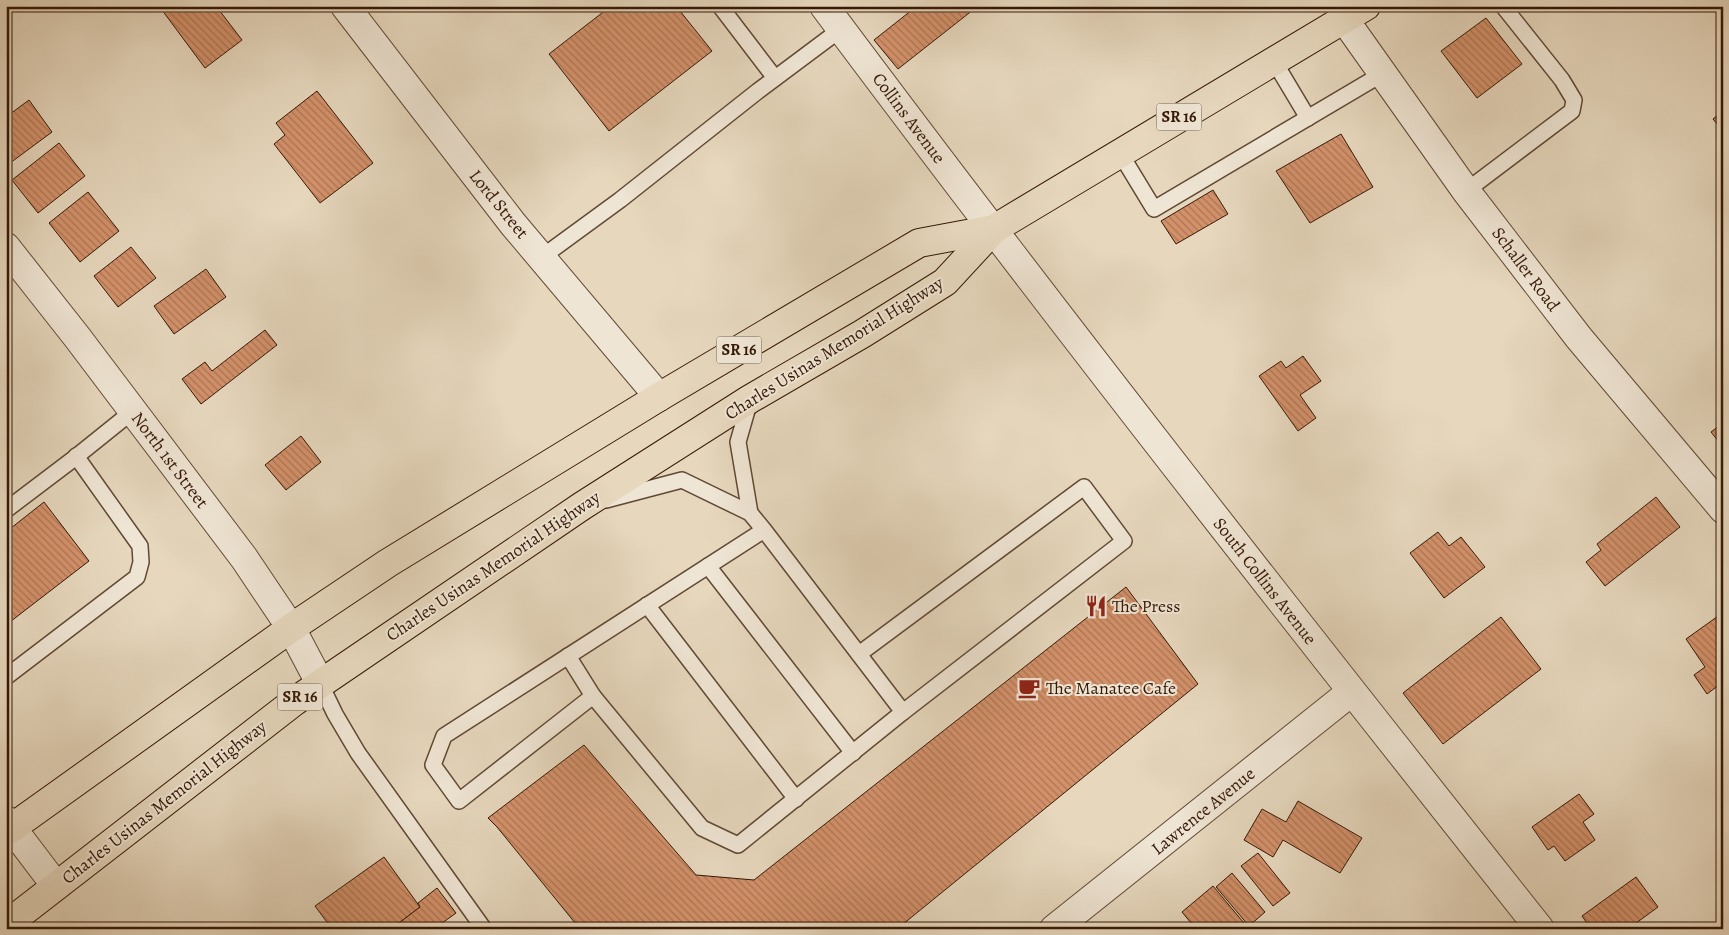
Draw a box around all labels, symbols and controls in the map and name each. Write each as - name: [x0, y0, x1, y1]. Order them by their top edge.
- street label: Collins Avenue: [867, 68, 951, 168]
- road number: SR 16: [1156, 104, 1202, 130]
- street label: Lord Street: [464, 164, 534, 244]
- street label: Schaller Road: [1486, 222, 1566, 316]
- street label: Charles Usinas Memorial Highway: [720, 270, 949, 425]
- road number: SR 16: [716, 336, 762, 364]
- street label: North 1st Street: [126, 407, 214, 513]
- street label: Charles Usinas Memorial Highway: [381, 485, 606, 647]
- street label: South Collins Avenue: [1208, 513, 1322, 649]
- restaurant icon: The Press: [1083, 593, 1109, 619]
- place label: The Press: [1112, 594, 1180, 618]
- cafe icon: The Manatee Cafe: [1016, 675, 1042, 701]
- place label: The Manatee Cafe: [1046, 676, 1176, 700]
- road number: SR 16: [278, 684, 322, 710]
- street label: Charles Usinas Memorial Highway: [57, 714, 272, 889]
- street label: Lawrence Avenue: [1146, 762, 1260, 860]

